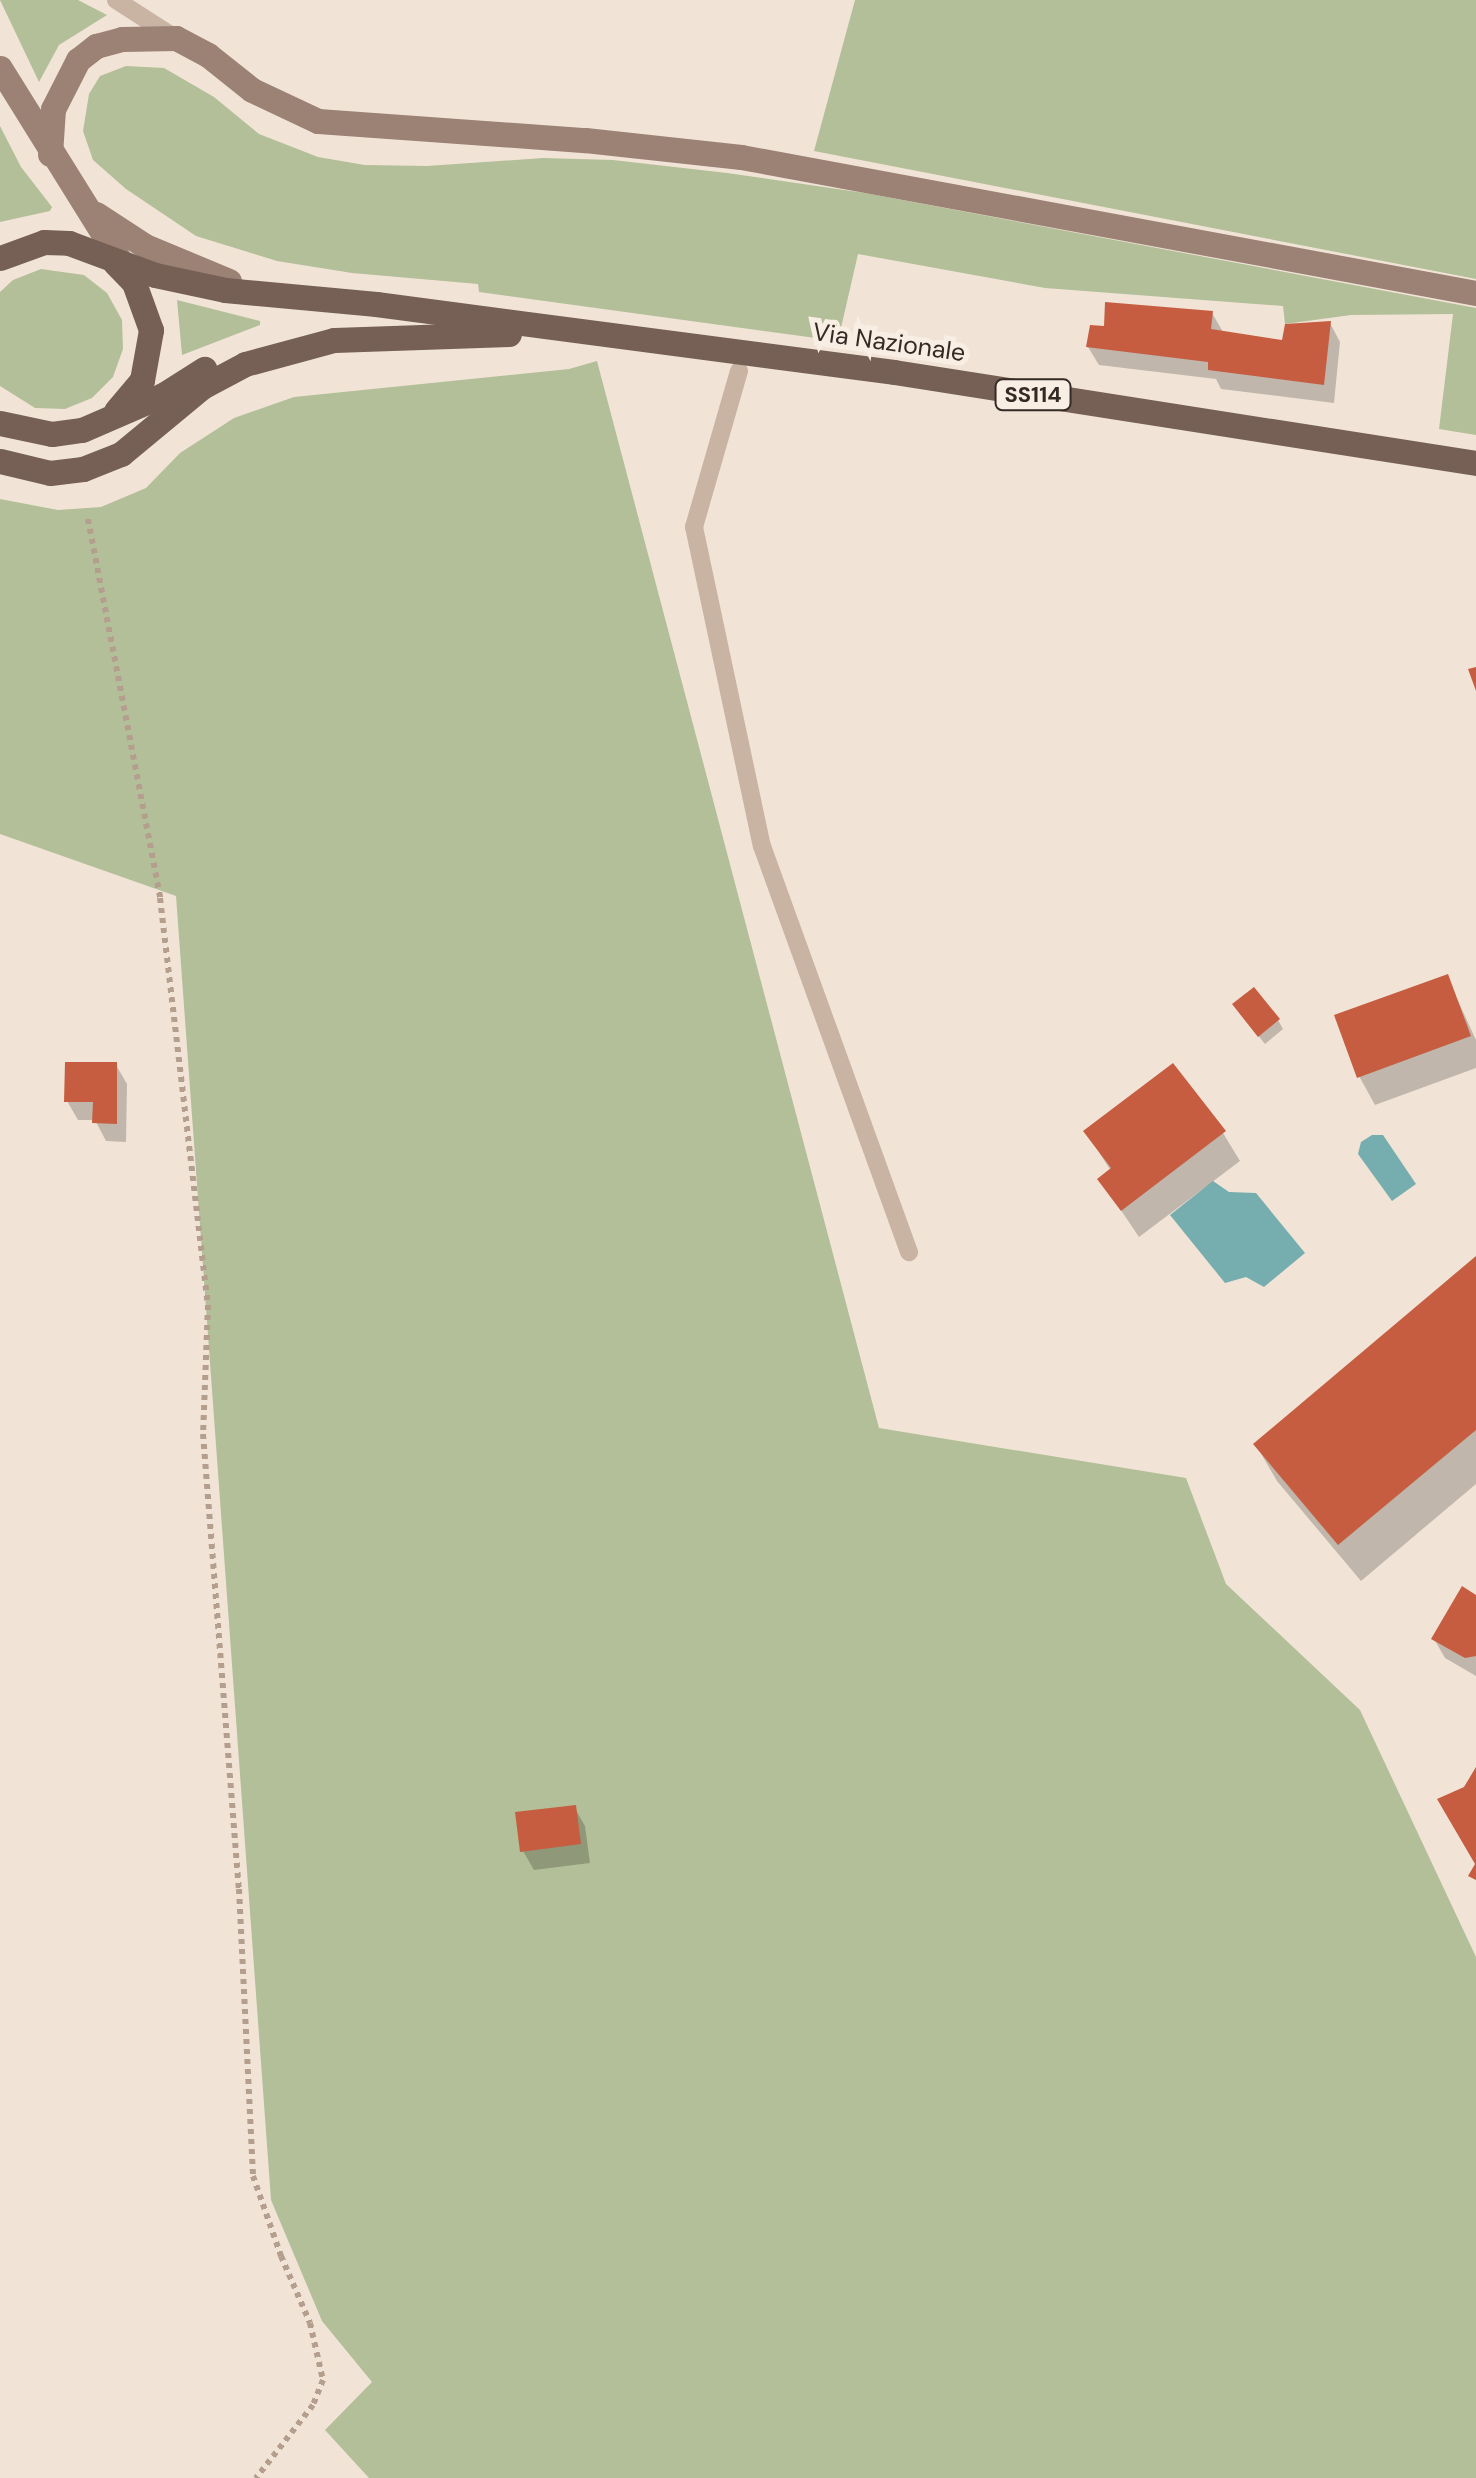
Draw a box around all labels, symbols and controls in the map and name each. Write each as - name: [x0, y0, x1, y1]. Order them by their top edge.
- street label: Via Nazionale: [811, 317, 967, 369]
- road number: SS114: [993, 378, 1073, 412]

